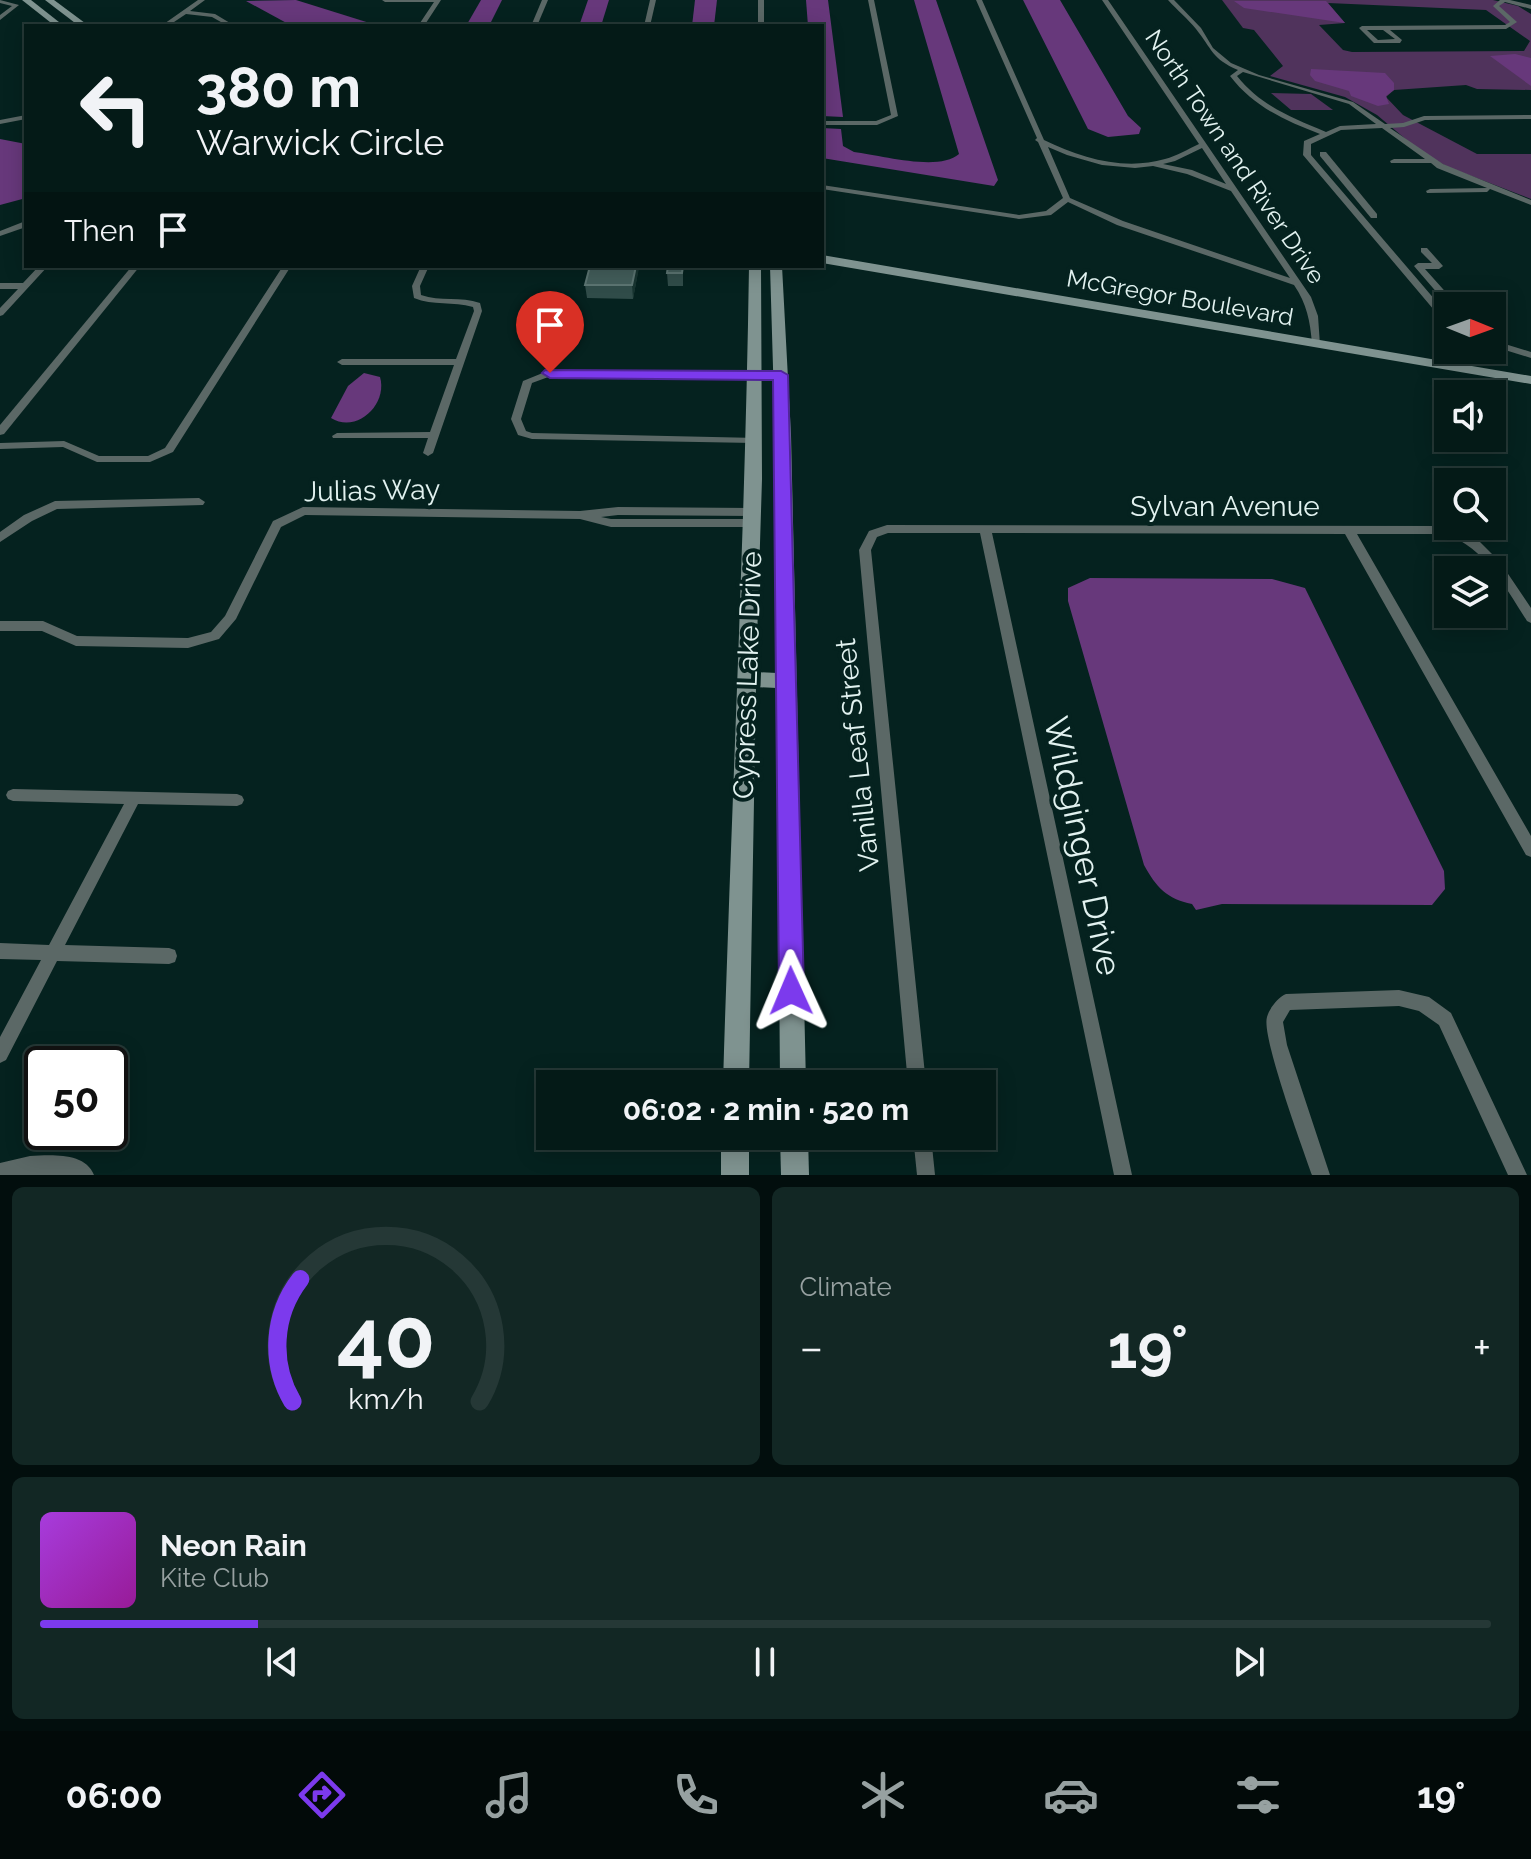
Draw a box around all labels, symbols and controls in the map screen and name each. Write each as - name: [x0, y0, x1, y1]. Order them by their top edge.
- street label: North Town and River Drive: [1139, 24, 1331, 289]
- text: 380 m: [196, 54, 361, 120]
- icon: left: [64, 56, 168, 160]
- text: Warwick Circle: [196, 121, 444, 163]
- icon: arrive: [151, 208, 195, 252]
- text: Then: [64, 213, 135, 248]
- street label: McGregor Boulevard: [1064, 263, 1296, 332]
- pin: [516, 291, 584, 373]
- north arrow: [1434, 292, 1506, 364]
- map controls: [1434, 292, 1506, 628]
- icon: arrive: [528, 303, 572, 347]
- button: sound: [1434, 380, 1506, 452]
- button: search: [1434, 468, 1506, 540]
- street label: Julias Way: [304, 473, 441, 508]
- street label: Sylvan Avenue: [1130, 490, 1320, 523]
- street label: Cypress Lake Drive: [727, 551, 768, 799]
- button: layers: [1434, 556, 1506, 628]
- street label: Vanilla Leaf Street: [829, 636, 886, 873]
- street label: Wildginger Drive: [1036, 713, 1130, 979]
- position arrow: [749, 949, 833, 1033]
- speed limit sign: 50: [24, 1046, 128, 1150]
- text: 06:02 · 2 min · 520 m: [623, 1092, 909, 1127]
- text: Climate: [800, 1272, 892, 1302]
- text: 40: [336, 1290, 435, 1387]
- text: 19°: [1108, 1312, 1188, 1382]
- text: −: [800, 1322, 823, 1373]
- text: +: [1473, 1322, 1491, 1373]
- text: km/h: [348, 1382, 423, 1416]
- text: Neon Rain: [160, 1528, 307, 1563]
- text: Kite Club: [160, 1563, 269, 1593]
- icon: previous: [260, 1640, 304, 1684]
- icon: pause: [743, 1640, 787, 1684]
- icon: next: [1227, 1640, 1271, 1684]
- icon: directions: [294, 1767, 350, 1823]
- icon: music: [481, 1767, 537, 1823]
- icon: phone: [668, 1767, 724, 1823]
- icon: climate: [855, 1767, 911, 1823]
- icon: car: [1043, 1767, 1099, 1823]
- icon: filters: [1230, 1767, 1286, 1823]
- text: 06:00: [66, 1774, 163, 1816]
- text: 19°: [1417, 1774, 1465, 1816]

